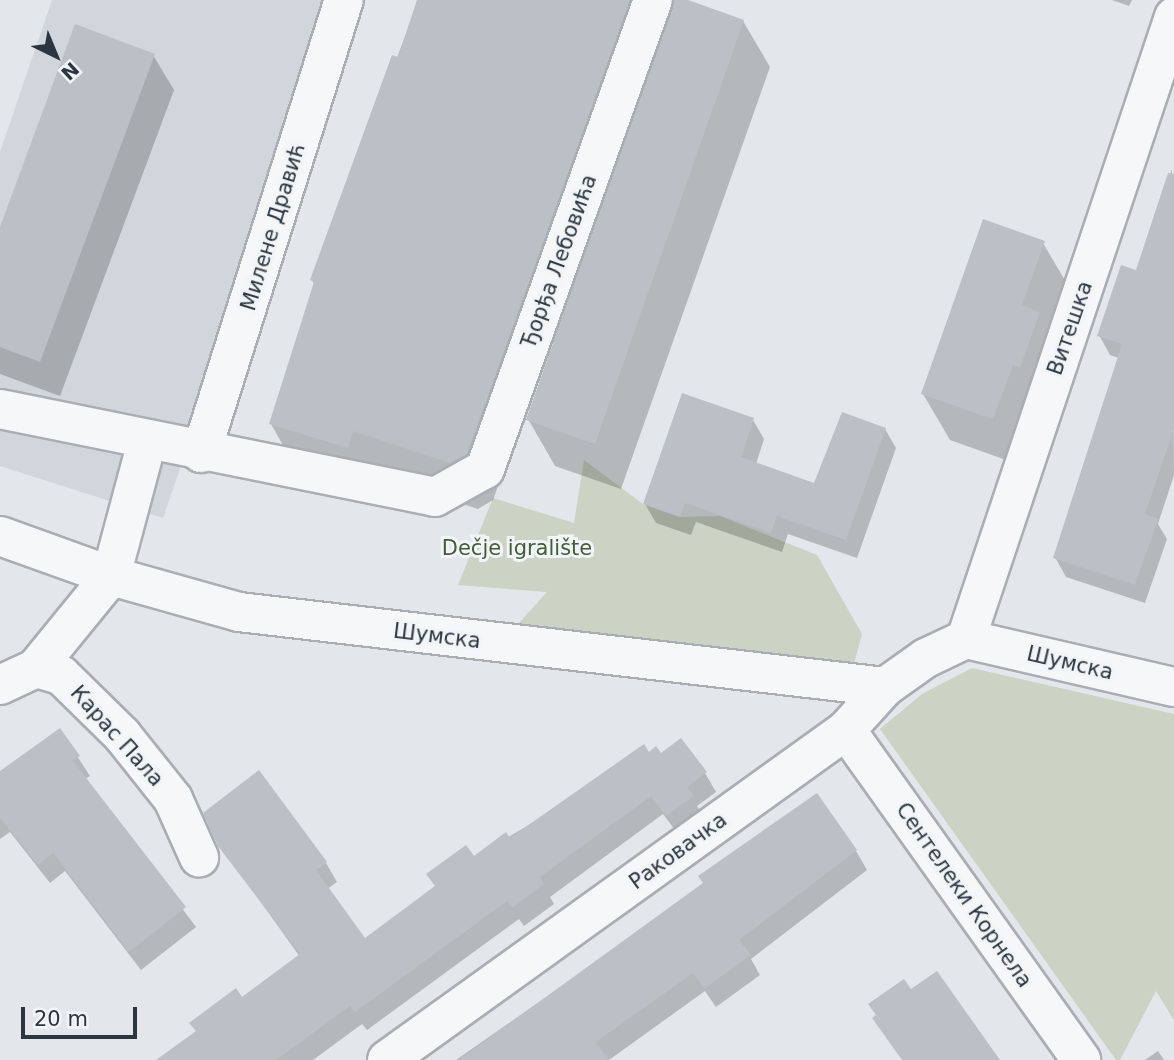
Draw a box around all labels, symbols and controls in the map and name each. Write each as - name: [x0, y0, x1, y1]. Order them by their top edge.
- north arrow: [21, 21, 91, 91]
- text: N: [57, 58, 84, 85]
- street label: Милене Дравић: [236, 140, 310, 314]
- street label: Ђорђа Лебовића: [516, 171, 602, 351]
- street label: Витешка: [1042, 278, 1098, 378]
- park label: Dečje igralište: [442, 535, 592, 561]
- street label: Шумска: [392, 618, 482, 654]
- street label: Шумска: [1024, 641, 1116, 685]
- street label: Карас Пала: [65, 680, 169, 792]
- street label: Сентелеки Корнела: [891, 798, 1037, 992]
- street label: Раковачка: [624, 807, 732, 895]
- scale bar: [24, 993, 140, 1038]
- text: 20 m: [34, 1007, 88, 1031]

